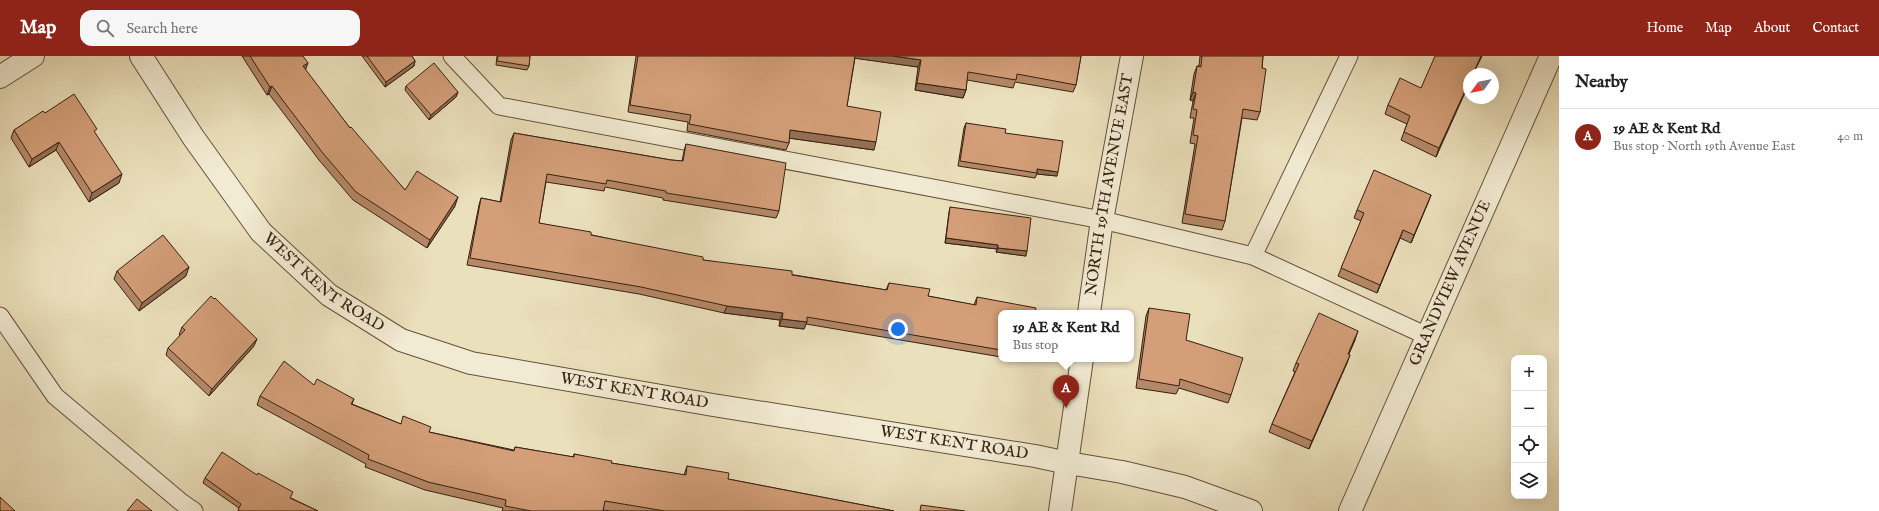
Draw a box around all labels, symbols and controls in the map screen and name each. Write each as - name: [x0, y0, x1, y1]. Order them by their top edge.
- search box: [80, 10, 360, 46]
- text: Map: [20, 16, 56, 40]
- icon: search: [94, 17, 116, 39]
- text: Search here: [126, 19, 198, 38]
- text: Home: [1647, 19, 1683, 37]
- text: Map: [1705, 19, 1732, 37]
- text: About: [1754, 19, 1790, 37]
- text: Contact: [1812, 19, 1859, 37]
- north arrow: [1463, 68, 1499, 104]
- street label: NORTH 19TH AVENUE EAST: [1082, 72, 1139, 297]
- text: Nearby: [1575, 72, 1628, 93]
- text: 19 AE & Kent Rd: [1613, 119, 1720, 138]
- text: A: [1584, 128, 1592, 145]
- text: 40 m: [1837, 128, 1863, 145]
- text: Bus stop · North 19th Avenue East: [1613, 138, 1795, 155]
- street label: GRANDVIEW AVENUE: [1405, 197, 1496, 369]
- street label: WEST KENT ROAD: [259, 229, 388, 337]
- popup: [998, 310, 1134, 362]
- text: 19 AE & Kent Rd: [1012, 318, 1120, 337]
- your location: [888, 319, 908, 339]
- text: Bus stop: [1012, 337, 1058, 354]
- map controls: [1511, 355, 1547, 499]
- button: +: [1511, 355, 1547, 391]
- street label: WEST KENT ROAD: [559, 369, 710, 414]
- pin: A: [1053, 375, 1079, 408]
- button: −: [1511, 391, 1547, 427]
- street label: WEST KENT ROAD: [878, 422, 1030, 465]
- button: locate: [1511, 427, 1547, 463]
- button: layers: [1511, 463, 1547, 499]

